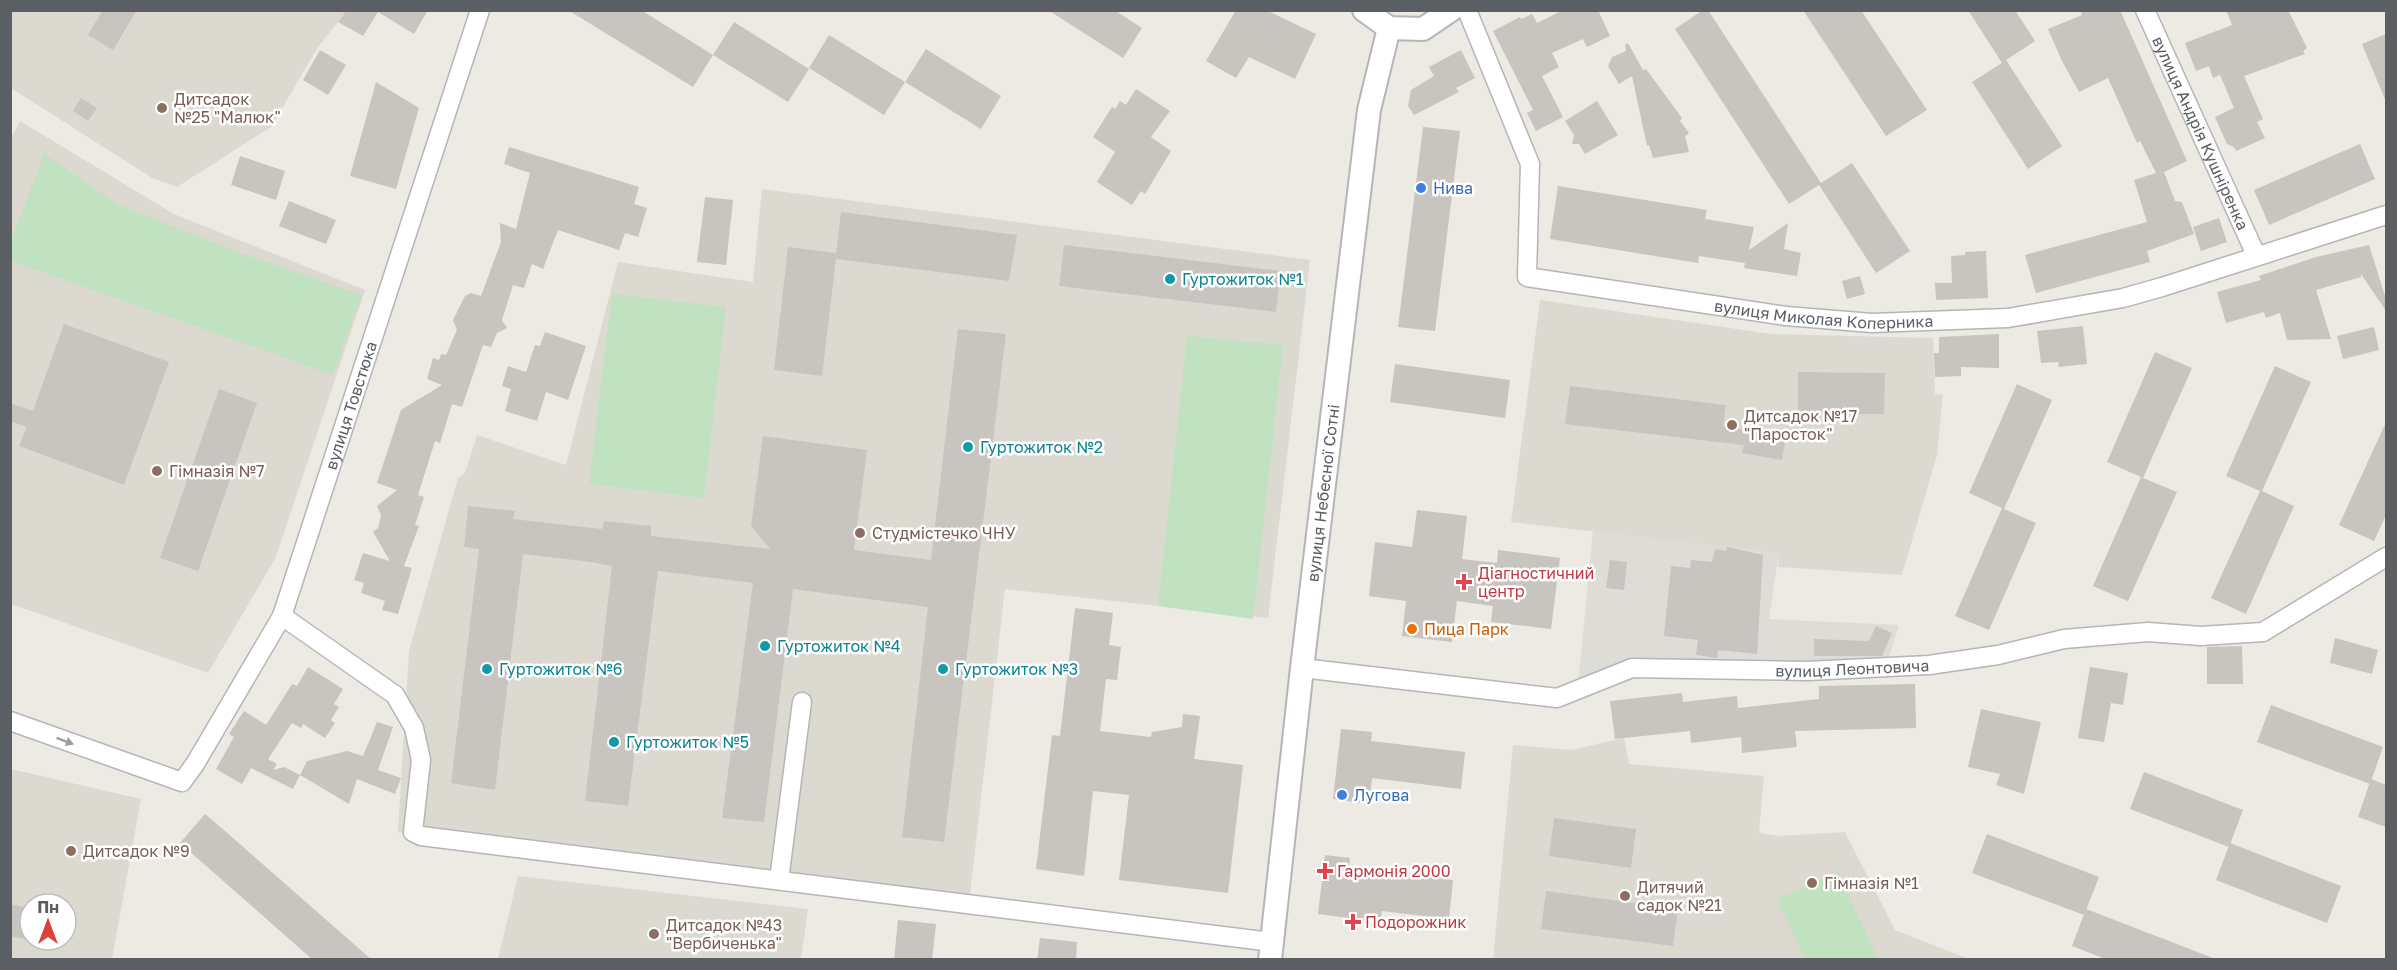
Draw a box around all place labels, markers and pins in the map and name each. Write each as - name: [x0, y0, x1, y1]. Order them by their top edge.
- place label: Дитсадок №25 "Малюк": [174, 89, 281, 127]
- marker: Дитсадок №25 "Малюк": [155, 101, 169, 115]
- place label: Нива: [1433, 178, 1473, 198]
- marker: Нива: [1414, 181, 1428, 195]
- place label: Гуртожиток №1: [1182, 269, 1304, 289]
- marker: Гуртожиток №1: [1163, 272, 1177, 286]
- place label: Дитсадок №17 "Паросток": [1744, 406, 1857, 444]
- marker: Дитсадок №17 "Паросток": [1725, 418, 1739, 432]
- place label: Гуртожиток №2: [980, 437, 1103, 457]
- marker: Гуртожиток №2: [961, 440, 975, 454]
- place label: Гімназія №7: [169, 461, 264, 481]
- marker: Гімназія №7: [150, 464, 164, 478]
- place label: Студмістечко ЧНУ: [872, 523, 1016, 543]
- marker: Студмістечко ЧНУ: [853, 526, 867, 540]
- place label: Діагностичний центр: [1478, 563, 1594, 601]
- marker: Діагностичний центр: [1455, 573, 1473, 591]
- place label: Пица Парк: [1424, 619, 1509, 639]
- marker: Пица Парк: [1405, 622, 1419, 636]
- place label: Гуртожиток №4: [777, 636, 901, 656]
- marker: Гуртожиток №4: [758, 639, 772, 653]
- place label: Гуртожиток №6: [499, 659, 623, 679]
- place label: Гуртожиток №3: [955, 659, 1078, 679]
- marker: Гуртожиток №6: [480, 662, 494, 676]
- marker: Гуртожиток №3: [936, 662, 950, 676]
- place label: Гуртожиток №5: [626, 732, 749, 752]
- marker: Гуртожиток №5: [607, 735, 621, 749]
- place label: Лугова: [1354, 785, 1409, 805]
- marker: Лугова: [1335, 788, 1349, 802]
- place label: Дитсадок №9: [83, 841, 190, 861]
- marker: Дитсадок №9: [64, 844, 78, 858]
- place label: Гармонія 2000: [1337, 861, 1451, 881]
- marker: Гармонія 2000: [1318, 864, 1332, 878]
- place label: Гімназія №1: [1824, 873, 1919, 893]
- marker: Гімназія №1: [1805, 876, 1819, 890]
- place label: Дитячий садок №21: [1637, 877, 1722, 915]
- marker: Дитячий садок №21: [1618, 889, 1632, 903]
- place label: Подорожник: [1365, 912, 1466, 932]
- place label: Дитсадок №43 "Вербиченька": [666, 915, 782, 953]
- marker: Подорожник: [1346, 915, 1360, 929]
- marker: Дитсадок №43 "Вербиченька": [647, 927, 661, 941]

